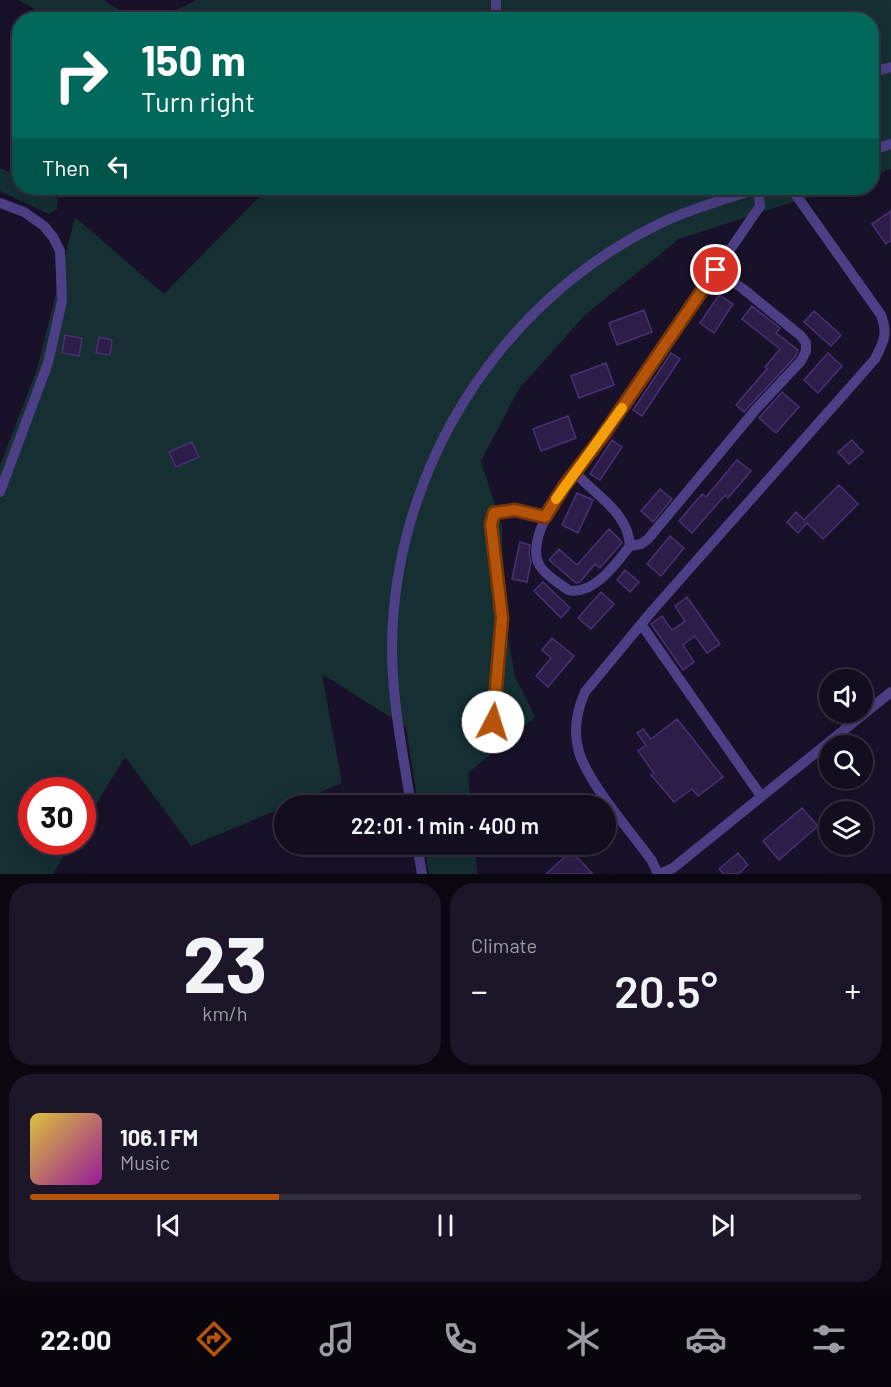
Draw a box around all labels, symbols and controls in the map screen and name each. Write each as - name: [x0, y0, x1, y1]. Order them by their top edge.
- text: 150 m: [141, 34, 246, 84]
- icon: right: [42, 36, 120, 114]
- text: Turn right: [141, 85, 255, 117]
- icon: left: [102, 150, 135, 183]
- text: Then: [42, 154, 90, 180]
- pin: [690, 244, 741, 295]
- icon: arrive: [699, 253, 732, 286]
- map controls: [819, 669, 873, 855]
- button: sound: [819, 669, 873, 723]
- position arrow: [461, 690, 525, 754]
- button: search: [819, 735, 873, 789]
- speed limit sign: 30: [18, 777, 96, 855]
- button: layers: [819, 801, 873, 855]
- text: 22:01 · 1 min · 400 m: [351, 812, 539, 838]
- text: 23: [183, 915, 267, 1009]
- text: Climate: [471, 933, 537, 957]
- text: 20.5°: [614, 963, 718, 1017]
- text: −: [471, 970, 488, 1010]
- text: +: [844, 970, 861, 1010]
- text: km/h: [202, 1001, 248, 1025]
- text: 106.1 FM: [120, 1124, 198, 1150]
- text: Music: [120, 1150, 170, 1174]
- icon: previous: [152, 1209, 185, 1242]
- icon: pause: [429, 1209, 462, 1242]
- icon: next: [706, 1209, 739, 1242]
- icon: directions: [193, 1318, 235, 1360]
- icon: music: [316, 1318, 358, 1360]
- icon: phone: [439, 1318, 481, 1360]
- icon: climate: [562, 1318, 604, 1360]
- icon: car: [685, 1318, 727, 1360]
- icon: filters: [808, 1318, 850, 1360]
- text: 22:00: [41, 1323, 111, 1355]

